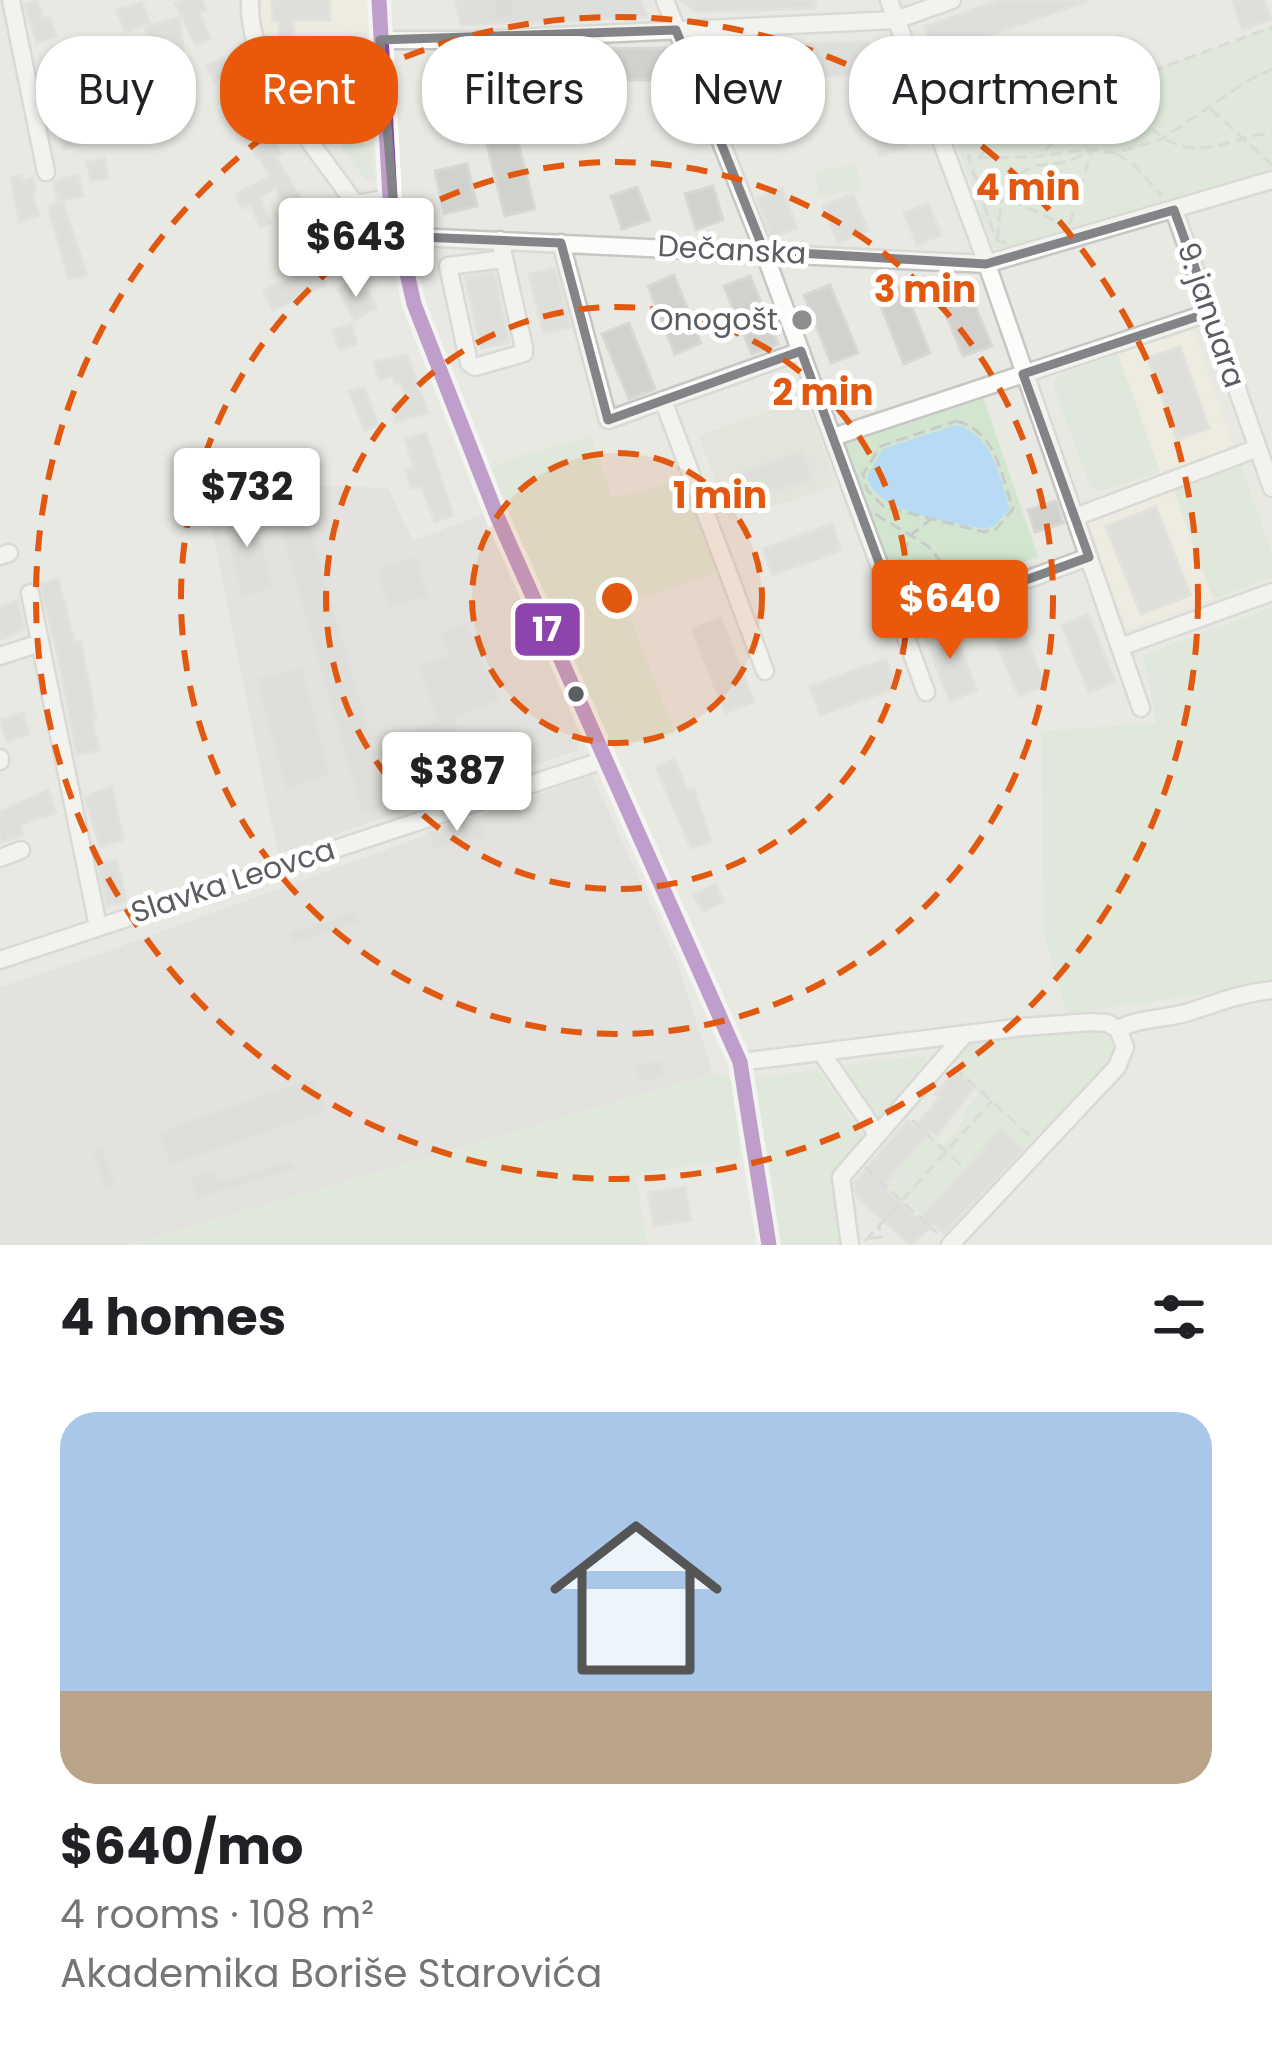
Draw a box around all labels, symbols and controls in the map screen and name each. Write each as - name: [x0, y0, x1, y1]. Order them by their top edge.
- chip: Buy: [36, 36, 196, 144]
- chip: Rent: [220, 36, 398, 144]
- chip: Filters: [422, 36, 627, 144]
- chip: New: [651, 36, 825, 144]
- chip: Apartment: [849, 36, 1160, 144]
- text: 4 min: [975, 162, 1081, 213]
- pin: $643: [285, 198, 427, 300]
- text: $643: [306, 209, 406, 264]
- street label: Dečanska: [657, 224, 807, 275]
- street label: 9. januara: [1167, 236, 1256, 393]
- text: 3 min: [874, 264, 976, 315]
- place label: Onogošt: [650, 298, 778, 341]
- marker: Onogošt: [789, 307, 815, 333]
- text: 2 min: [772, 367, 874, 418]
- pin: $732: [176, 448, 318, 550]
- text: $732: [201, 459, 293, 514]
- text: 1 min: [673, 470, 767, 521]
- pin: $640: [879, 560, 1021, 662]
- text: $640: [899, 571, 1001, 626]
- centre of rings: [596, 577, 638, 619]
- line badge: 17: [513, 601, 582, 658]
- text: 17: [532, 606, 562, 653]
- unlabelled marker: [565, 683, 587, 705]
- pin: $387: [386, 732, 528, 834]
- text: $387: [409, 743, 505, 798]
- street label: Slavka Leovca: [125, 827, 340, 934]
- text: 4 homes: [60, 1281, 286, 1353]
- icon: filters: [1146, 1284, 1212, 1350]
- icon: home: [528, 1490, 744, 1706]
- text: $640/mo: [60, 1810, 303, 1882]
- text: 4 rooms · 108 m²: [60, 1887, 374, 1942]
- text: Akademika Boriše Starovića: [60, 1946, 602, 2001]

